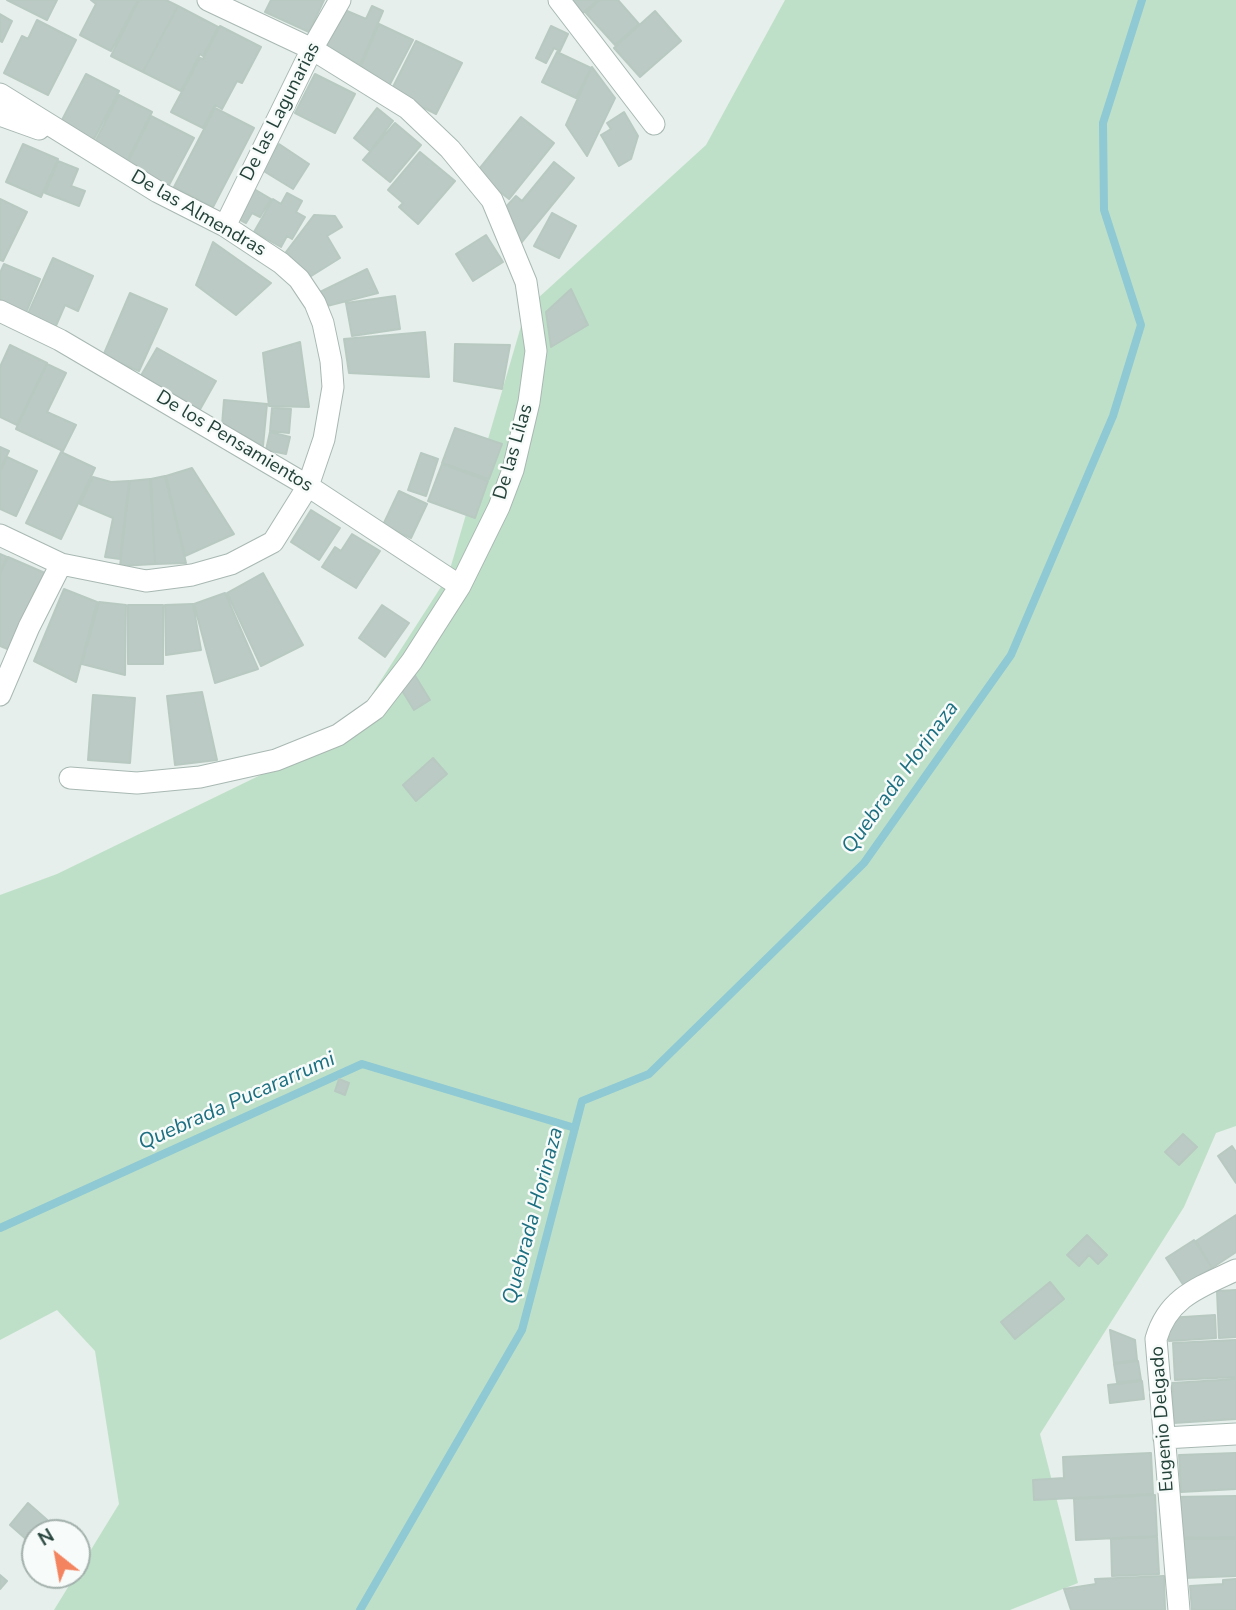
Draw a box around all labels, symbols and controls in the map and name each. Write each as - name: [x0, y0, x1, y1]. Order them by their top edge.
- street label: De las Lagunarias: [236, 39, 326, 185]
- street label: De las Almendras: [126, 166, 270, 262]
- street label: De los Pensamientos: [152, 386, 316, 498]
- street label: De las Lilas: [489, 402, 539, 502]
- water label: Quebrada Horinaza: [837, 697, 965, 859]
- water label: Quebrada Pucararrumi: [135, 1047, 339, 1157]
- water label: Quebrada Horinaza: [498, 1125, 570, 1307]
- street label: Eugenio Delgado: [1147, 1345, 1179, 1493]
- north arrow: [21, 1519, 91, 1589]
- text: N: [33, 1523, 59, 1553]

